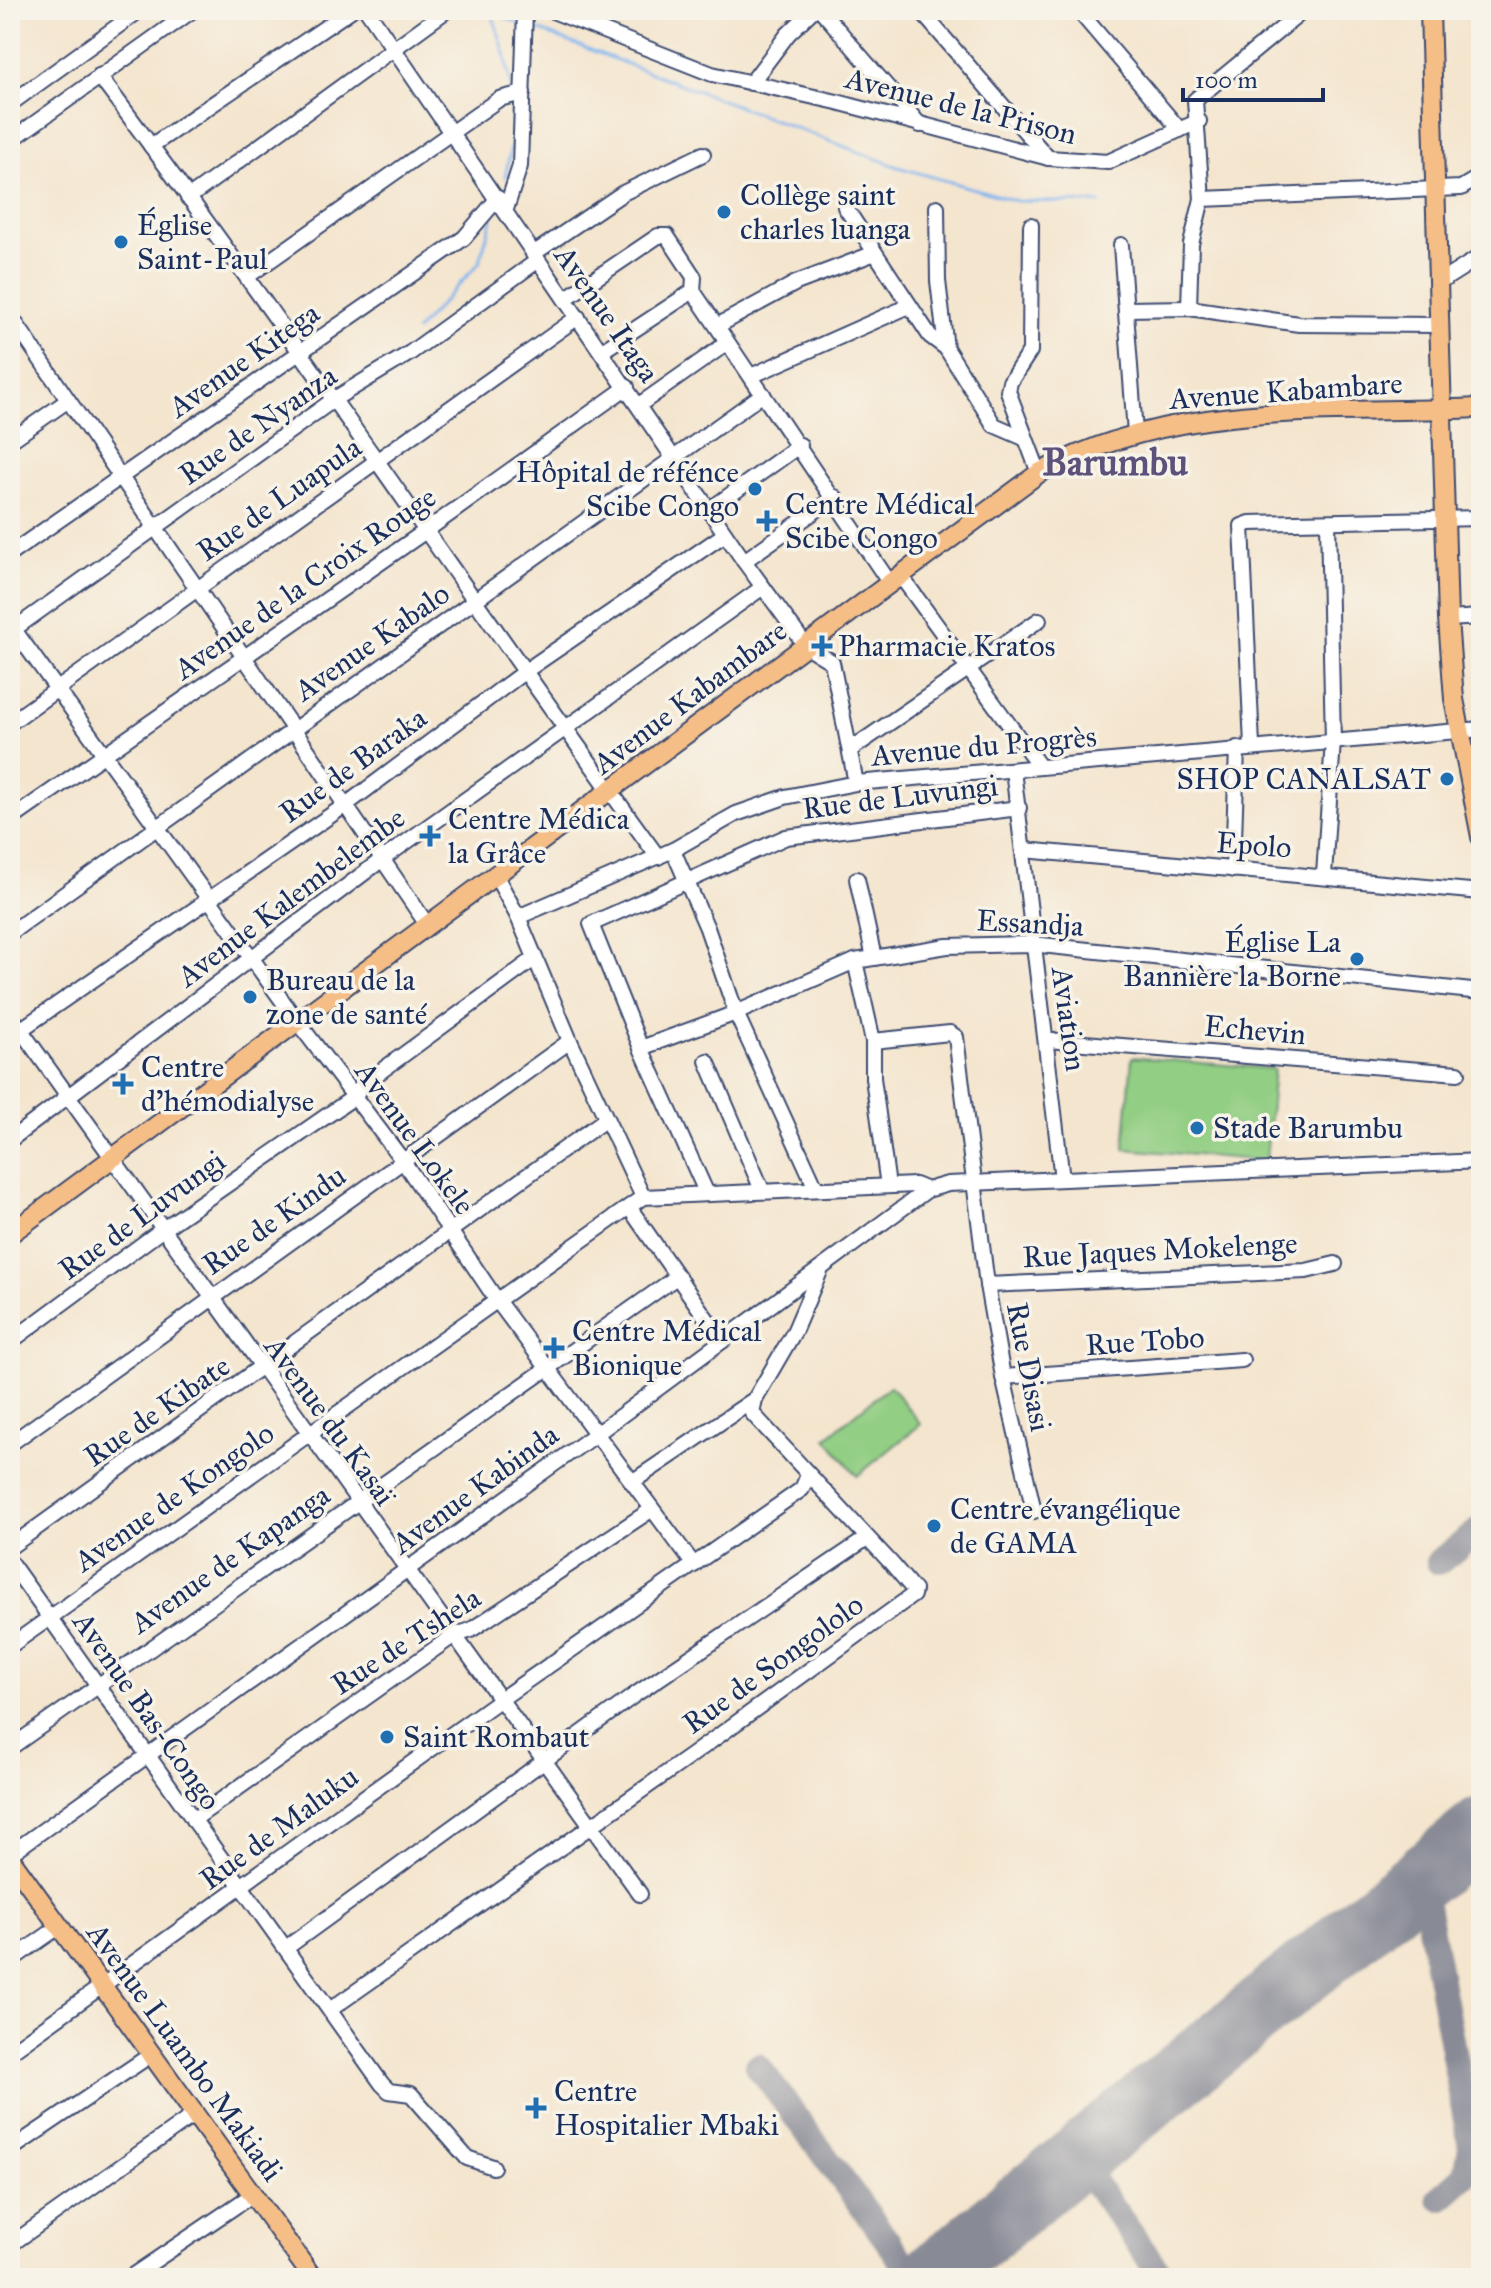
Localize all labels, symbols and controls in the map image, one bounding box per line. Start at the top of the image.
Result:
scale bar [1183,52,1323,102]
street label: Avenue de la Prison [840,59,1080,152]
text: 100 m [1195,65,1258,95]
place label: Collège saint charles luanga [740,177,911,247]
marker: Collège saint charles luanga [715,203,733,221]
place label: Église Saint-Paul [137,206,268,277]
marker: Église Saint-Paul [112,233,130,251]
street label: Avenue Itaga [546,237,667,390]
street label: Avenue Kitega [160,295,327,426]
street label: Rue de Nyanza [172,357,344,493]
street label: Avenue Kabambare [1166,365,1404,417]
street label: Rue de Luapula [190,429,368,569]
district label: Barumbu [1042,439,1189,485]
place label: Hôpital de réfénce Scibe Congo [516,454,739,524]
street label: Avenue de la Croix Rouge [165,479,443,688]
marker: Hôpital de réfénce Scibe Congo [746,480,764,498]
place label: Centre Médical Scibe Congo [785,486,975,556]
marker: Centre Médical Scibe Congo [756,510,778,532]
street label: Avenue Kabalo [286,575,456,710]
street label: Avenue Kabambare [584,612,794,783]
place label: Pharmacie Kratos [838,628,1056,664]
marker: Pharmacie Kratos [813,637,831,655]
street label: Rue de Baraka [273,699,434,830]
street label: Avenue du Progrès [868,718,1098,774]
place label: SHOP CANALSAT [1176,761,1431,797]
street label: Rue de Luvungi [800,767,1000,827]
marker: SHOP CANALSAT [1438,770,1456,788]
street label: Avenue Kalembelembe [168,800,412,996]
place label: Centre Médica la Grâce [448,801,630,871]
street label: Epolo [1215,824,1293,866]
marker: Centre Médica la Grâce [419,825,441,847]
street label: Essandja [975,902,1085,944]
place label: Église La Bannière la Borne [1123,923,1341,994]
marker: Église La Bannière la Borne [1348,950,1366,968]
place label: Bureau de la zone de santé [266,962,428,1032]
street label: Aviation [1044,963,1094,1073]
marker: Bureau de la zone de santé [241,988,259,1006]
street label: Echevin [1203,1008,1307,1052]
place label: Centre d'hémodialyse [141,1049,314,1119]
street label: Avenue Lokele [346,1053,483,1222]
marker: Centre d'hémodialyse [112,1073,134,1095]
place label: Stade Barumbu [1213,1110,1403,1146]
marker: Stade Barumbu [1188,1119,1206,1137]
street label: Rue de Luvungi [52,1143,232,1287]
street label: Rue de Kindu [195,1157,353,1283]
street label: Rue Jaques Mokelenge [1022,1225,1298,1275]
street label: Rue Disasi [999,1300,1059,1434]
place label: Centre Médical Bionique [572,1313,762,1383]
street label: Rue Tobo [1084,1319,1206,1363]
street label: Avenue du Kasaï [256,1328,404,1513]
marker: Centre Médical Bionique [543,1337,565,1359]
street label: Rue de Kibate [77,1348,237,1474]
street label: Avenue de Kongolo [66,1415,281,1580]
street label: Avenue Kabinda [383,1416,566,1563]
street label: Avenue de Kapanga [122,1477,337,1642]
place label: Centre évangélique de GAMA [950,1491,1181,1561]
marker: Centre évangélique de GAMA [925,1517,943,1535]
street label: Rue de Tshela [325,1579,487,1702]
street label: Rue de Songololo [676,1586,870,1742]
street label: Avenue Bas-Congo [64,1603,229,1817]
place label: Saint Rombaut [403,1719,590,1755]
marker: Saint Rombaut [378,1728,396,1746]
street label: Rue de Maluku [193,1758,365,1898]
street label: Avenue Luambo Makiadi [78,1914,291,2188]
place label: Centre Hospitalier Mbaki [554,2073,779,2143]
marker: Centre Hospitalier Mbaki [525,2097,547,2119]

